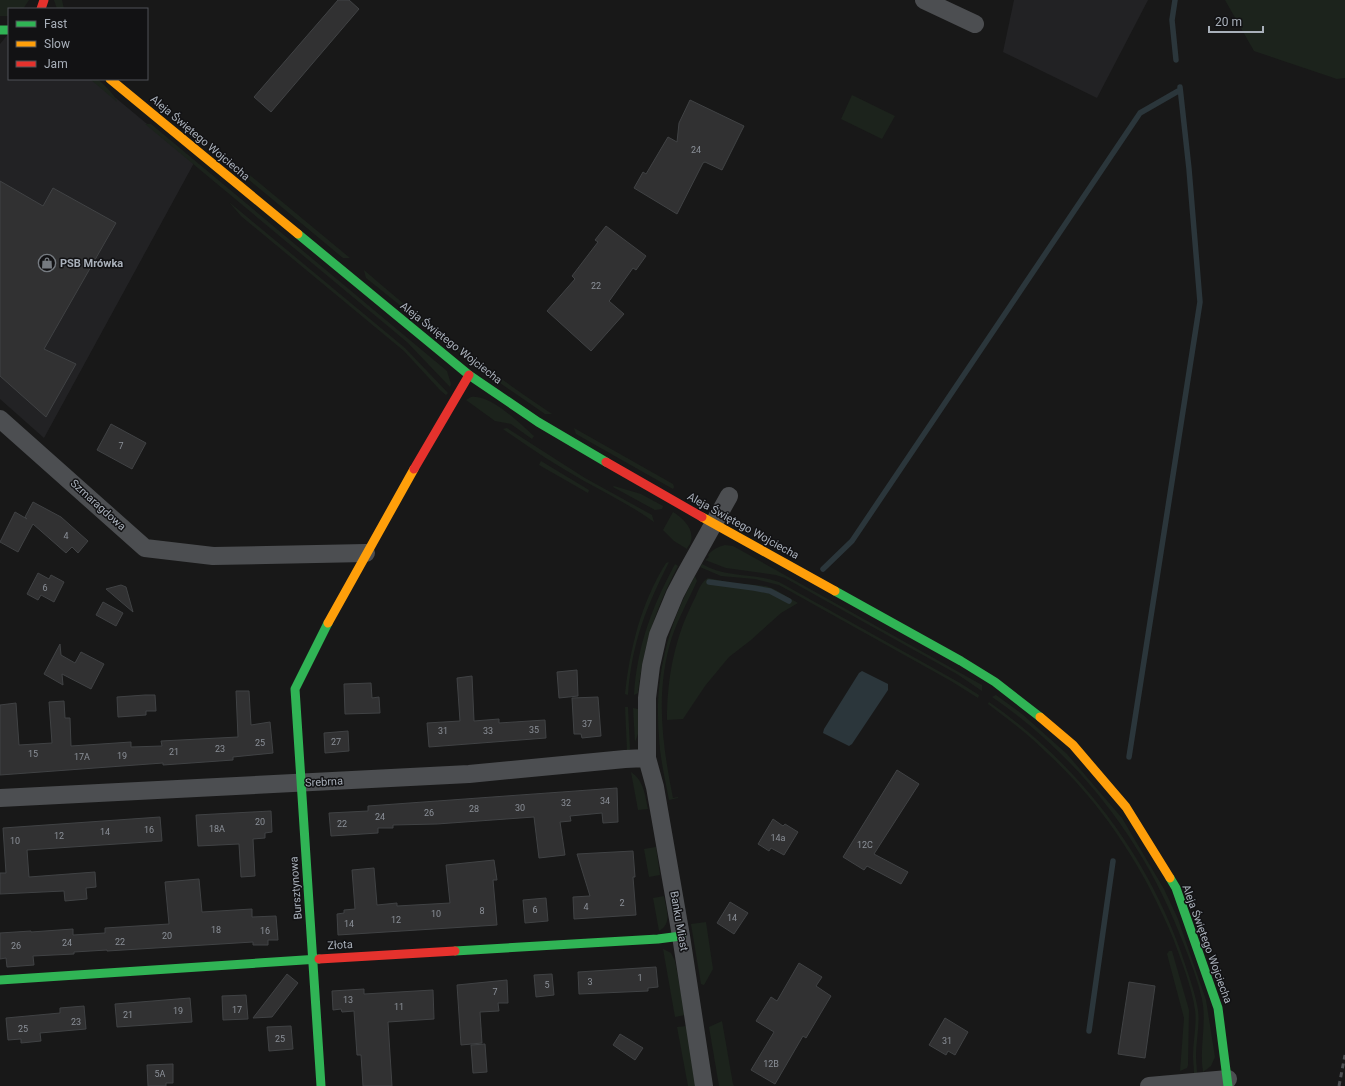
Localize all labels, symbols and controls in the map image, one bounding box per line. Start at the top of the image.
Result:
legend [8,8,148,80]
scale bar [1209,8,1263,34]
text: 20 m [1215,15,1242,29]
text: Fast [44,17,67,31]
text: Slow [44,37,70,51]
text: Jam [44,57,68,71]
street label: Aleja Świętego Wojciecha [148,93,252,183]
house number: 24 [691,145,701,155]
shop icon: PSB Mrówka [37,253,57,273]
place label: PSB Mrówka [60,257,123,270]
house number: 22 [591,281,601,291]
street label: Aleja Świętego Wojciecha [398,299,504,387]
house number: 7 [118,441,124,451]
street label: Szmaragdowa [68,477,128,533]
street label: Aleja Świętego Wojciecha [685,490,801,562]
house number: 4 [63,531,69,541]
house number: 6 [42,583,48,593]
house number: 37 [582,719,592,729]
house number: 35 [529,725,539,735]
house number: 31 [438,726,448,736]
house number: 33 [483,726,493,736]
house number: 27 [331,737,341,747]
house number: 25 [255,738,265,748]
house number: 23 [215,744,225,754]
house number: 21 [169,747,179,757]
house number: 15 [28,749,38,759]
house number: 19 [117,751,127,761]
house number: 17A [74,752,90,762]
street label: Srebrna [305,775,343,789]
house number: 34 [600,796,610,806]
house number: 32 [561,798,571,808]
house number: 30 [515,803,525,813]
house number: 28 [469,804,479,814]
house number: 26 [424,808,434,818]
house number: 24 [375,812,385,822]
house number: 20 [255,817,265,827]
house number: 22 [337,819,347,829]
house number: 18A [209,824,225,834]
house number: 16 [144,825,154,835]
house number: 14 [100,827,110,837]
house number: 12 [54,831,64,841]
house number: 14a [770,833,786,843]
house number: 10 [10,836,20,846]
house number: 12C [857,840,873,850]
street label: Bursztynowa [287,856,305,920]
street label: Aleja Świętego Wojciecha [1179,883,1235,1005]
street label: Banku Miast [667,890,691,952]
house number: 2 [619,898,625,908]
house number: 4 [583,902,589,912]
house number: 6 [532,905,538,915]
house number: 8 [479,906,485,916]
house number: 10 [431,909,441,919]
house number: 14 [727,913,737,923]
house number: 12 [391,915,401,925]
house number: 14 [344,919,354,929]
house number: 18 [211,925,221,935]
house number: 16 [260,926,270,936]
house number: 20 [162,931,172,941]
house number: 22 [115,937,125,947]
house number: 24 [62,938,72,948]
street label: Złota [327,938,353,952]
house number: 26 [11,941,21,951]
house number: 1 [637,973,643,983]
house number: 3 [587,977,593,987]
house number: 5 [544,980,550,990]
house number: 7 [492,987,498,997]
house number: 13 [343,995,353,1005]
house number: 11 [394,1002,404,1012]
house number: 17 [232,1005,242,1015]
house number: 19 [173,1006,183,1016]
house number: 21 [123,1010,133,1020]
house number: 23 [71,1017,81,1027]
house number: 25 [18,1024,28,1034]
house number: 25 [275,1034,285,1044]
house number: 31 [942,1036,952,1046]
house number: 12B [763,1059,779,1069]
house number: 5A [155,1069,166,1079]

